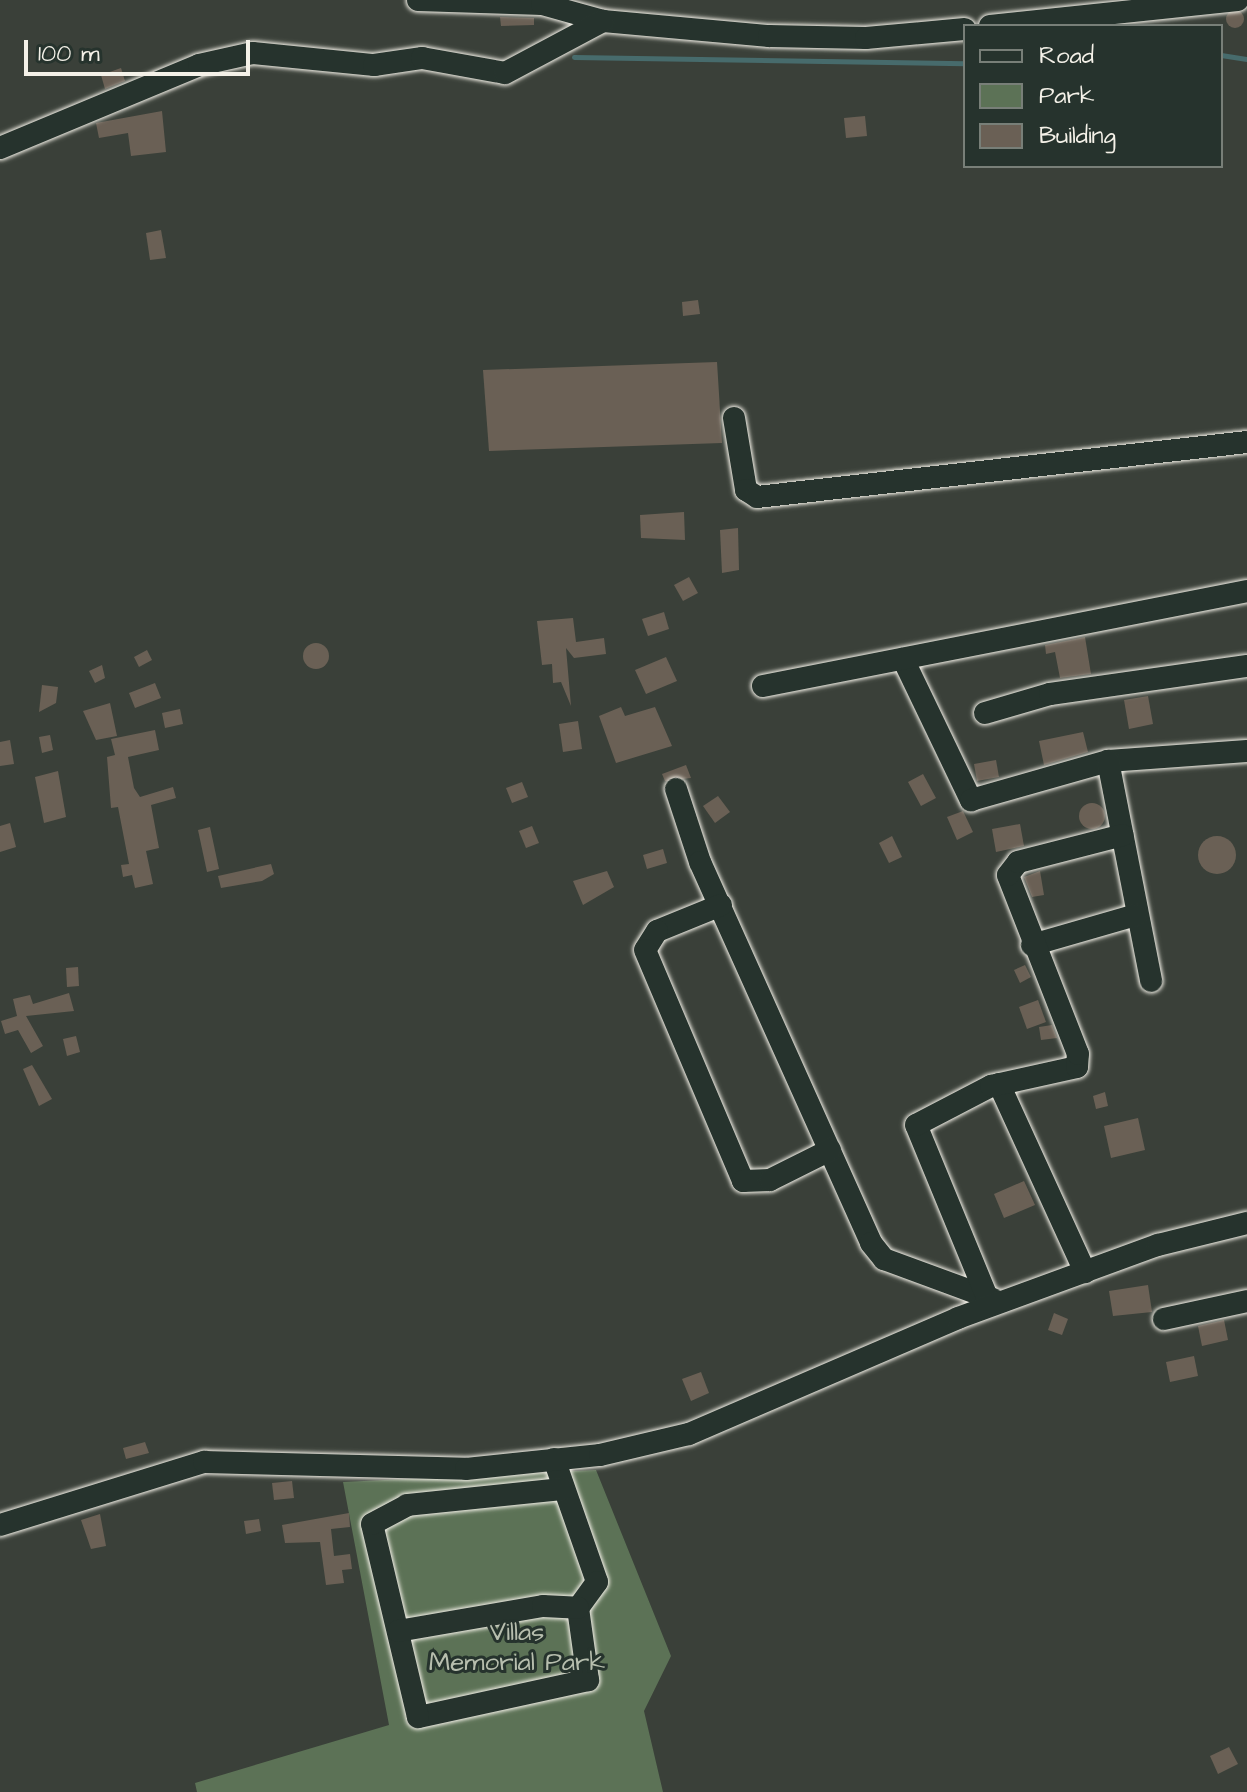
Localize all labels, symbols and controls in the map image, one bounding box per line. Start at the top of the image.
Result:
scale bar [28,24,254,74]
legend [963,24,1223,168]
text: 100 m [38,37,100,71]
text: Road [1039,39,1094,73]
text: Park [1039,79,1095,113]
text: Building [1039,119,1116,153]
park label: Villas Memorial Park [429,1617,605,1678]

